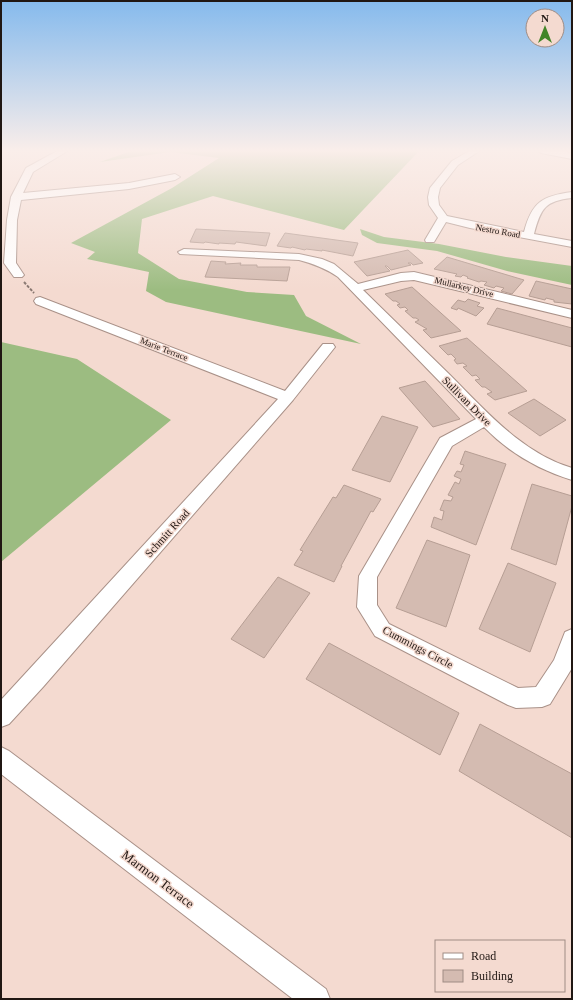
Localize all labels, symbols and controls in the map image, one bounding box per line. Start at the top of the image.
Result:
north arrow [525,8,565,48]
text: N [541,12,549,24]
street label: Nestro Road [475,222,522,240]
street label: Mullarkey Drive [434,275,494,299]
street label: Marie Terrace [139,335,189,363]
street label: Sullivan Drive [440,374,494,428]
street label: Schmitt Road [142,506,192,559]
street label: Cummings Circle [381,623,455,671]
street label: Marmon Terrace [119,847,197,911]
legend [435,940,565,992]
text: Road [471,949,496,963]
text: Building [471,969,513,983]

